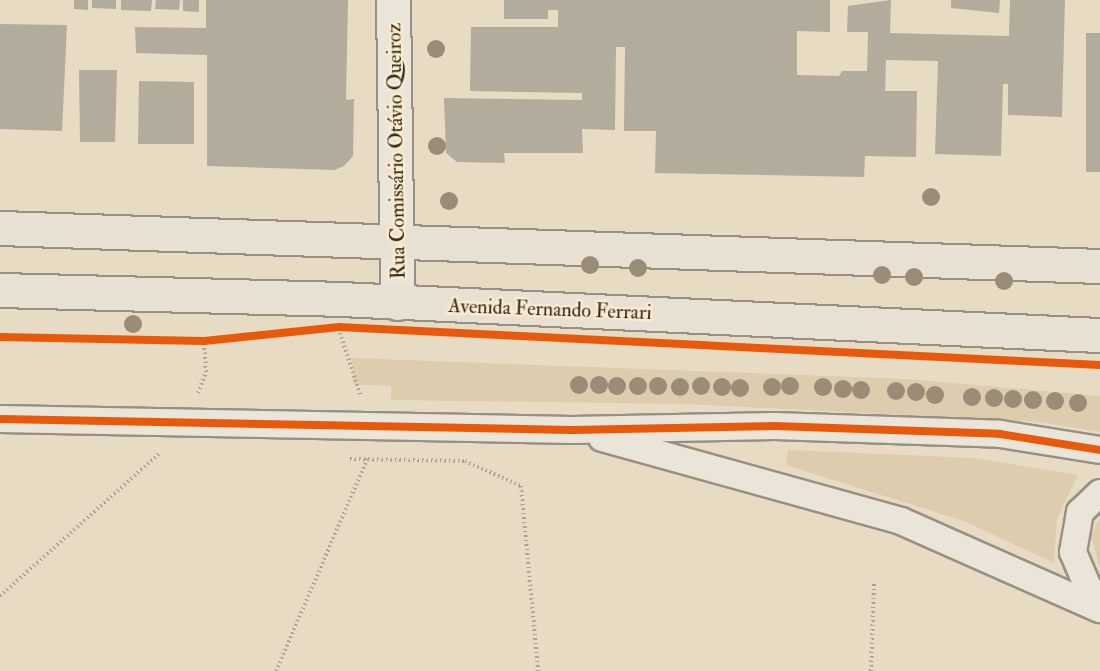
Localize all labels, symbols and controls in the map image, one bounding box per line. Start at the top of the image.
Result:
street label: Rua Comissário Otávio Queiroz [382,23,410,279]
street label: Avenida Fernando Ferrari [448,293,652,325]

